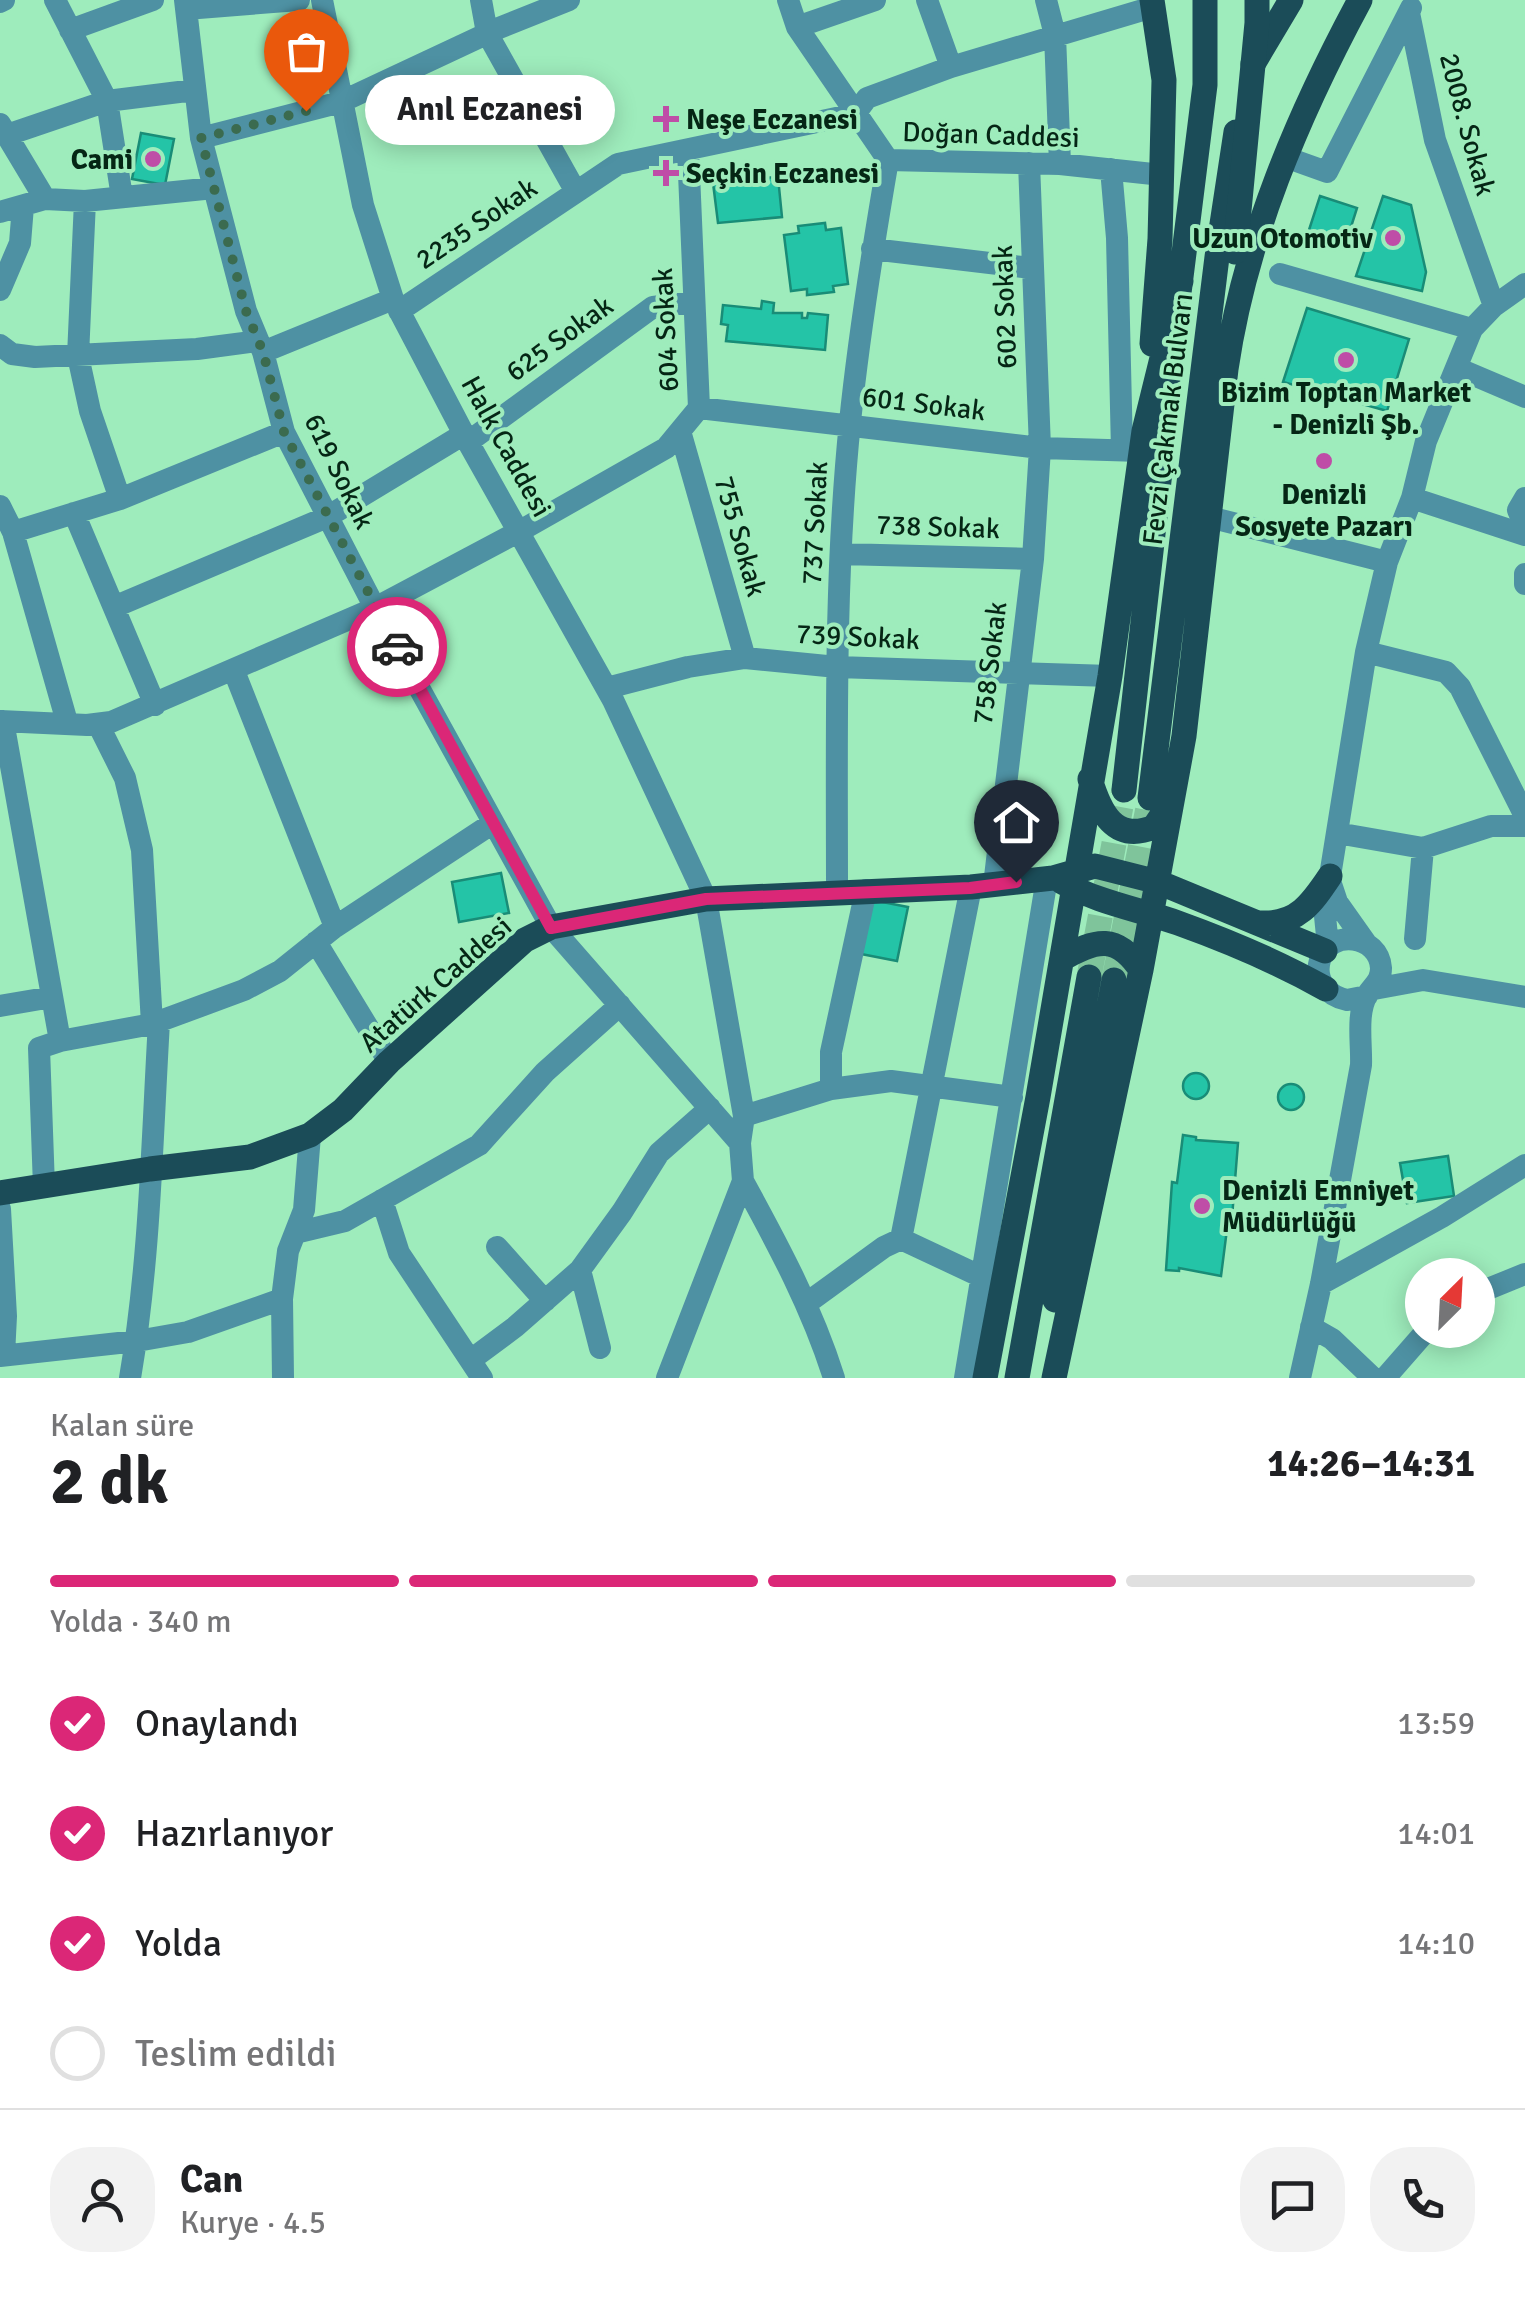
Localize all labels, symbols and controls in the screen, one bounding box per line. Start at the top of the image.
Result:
pin [264,9,349,112]
icon: bag [279,24,334,79]
street label: 2008. Sokak [1432,49,1502,199]
callout: Anıl Eczanesi [366,76,616,146]
text: Anıl Eczanesi [397,90,583,129]
place label: Neşe Eczanesi [686,103,858,137]
marker: Neşe Eczanesi [655,108,677,130]
street label: Doğan Caddesi [902,115,1080,155]
place label: Cami [71,143,133,177]
marker: Cami [142,148,164,170]
place label: Seçkin Eczanesi [686,157,879,191]
marker: Seçkin Eczanesi [655,162,677,184]
street label: 2235 Sokak [409,171,544,277]
place label: Uzun Otomotiv [1192,222,1374,256]
marker: Uzun Otomotiv [1382,227,1404,249]
street label: 602 Sokak [986,244,1024,369]
street label: 604 Sokak [646,267,686,393]
street label: 625 Sokak [499,289,620,389]
street label: Fevzi Çakmak Bulvarı [1136,291,1200,547]
marker: Bizim Toptan Market - Denizli Şb. [1335,349,1357,371]
street label: Halk Caddesi [453,370,559,523]
place label: Bizim Toptan Market - Denizli Şb. [1221,376,1472,442]
street label: 601 Sokak [860,380,987,428]
street label: 619 Sokak [297,408,382,535]
marker: Denizli Sosyete Pazarı [1313,450,1335,472]
street label: 737 Sokak [795,460,835,586]
street label: 755 Sokak [707,472,773,601]
place label: Denizli Sosyete Pazarı [1235,478,1413,544]
street label: 738 Sokak [875,508,1000,546]
courier [347,597,447,697]
street label: 758 Sokak [966,600,1014,727]
street label: 739 Sokak [795,617,921,657]
icon: car [370,620,425,675]
pin [974,780,1059,883]
icon: home [989,795,1044,850]
street label: Atatürk Caddesi [353,909,519,1060]
place label: Denizli Emniyet Müdürlüğü [1222,1174,1414,1240]
marker: Denizli Emniyet Müdürlüğü [1191,1195,1213,1217]
north arrow [1405,1258,1495,1348]
map controls [1405,1258,1495,1348]
text: Kalan süre [50,1406,194,1445]
text: 14:26–14:31 [1267,1440,1475,1487]
text: 2 dk [50,1442,168,1522]
text: Yolda · 340 m [50,1602,231,1641]
icon: check [50,1696,105,1751]
text: Onaylandı [135,1700,299,1747]
text: 13:59 [1397,1704,1475,1743]
icon: check [50,1806,105,1861]
text: Hazırlanıyor [135,1810,333,1857]
text: 14:01 [1397,1814,1475,1853]
icon: check [50,1916,105,1971]
text: Yolda [135,1920,222,1967]
text: 14:10 [1397,1924,1475,1963]
text: Teslim edildi [135,2030,337,2077]
button: person [50,2147,155,2252]
button: chat [1240,2147,1345,2252]
button: phone [1370,2147,1475,2252]
text: Can [180,2156,243,2203]
text: Kurye · 4.5 [180,2203,326,2242]

